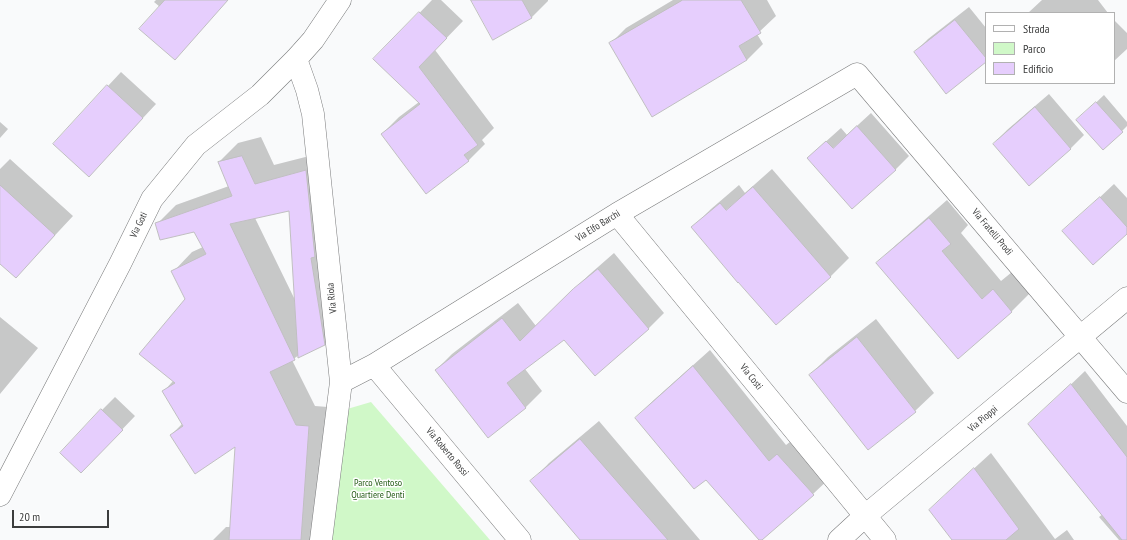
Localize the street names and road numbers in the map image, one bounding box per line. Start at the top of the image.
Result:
street label: Via Fratelli Prodi [969,206,1015,258]
street label: Via Elfo Barchi [574,208,622,244]
street label: Via Goti [128,210,150,240]
street label: Via Riola [324,282,340,314]
street label: Via Costi [737,362,765,392]
street label: Via Pioppi [966,403,1000,435]
street label: Via Roberto Rossi [423,425,471,479]

